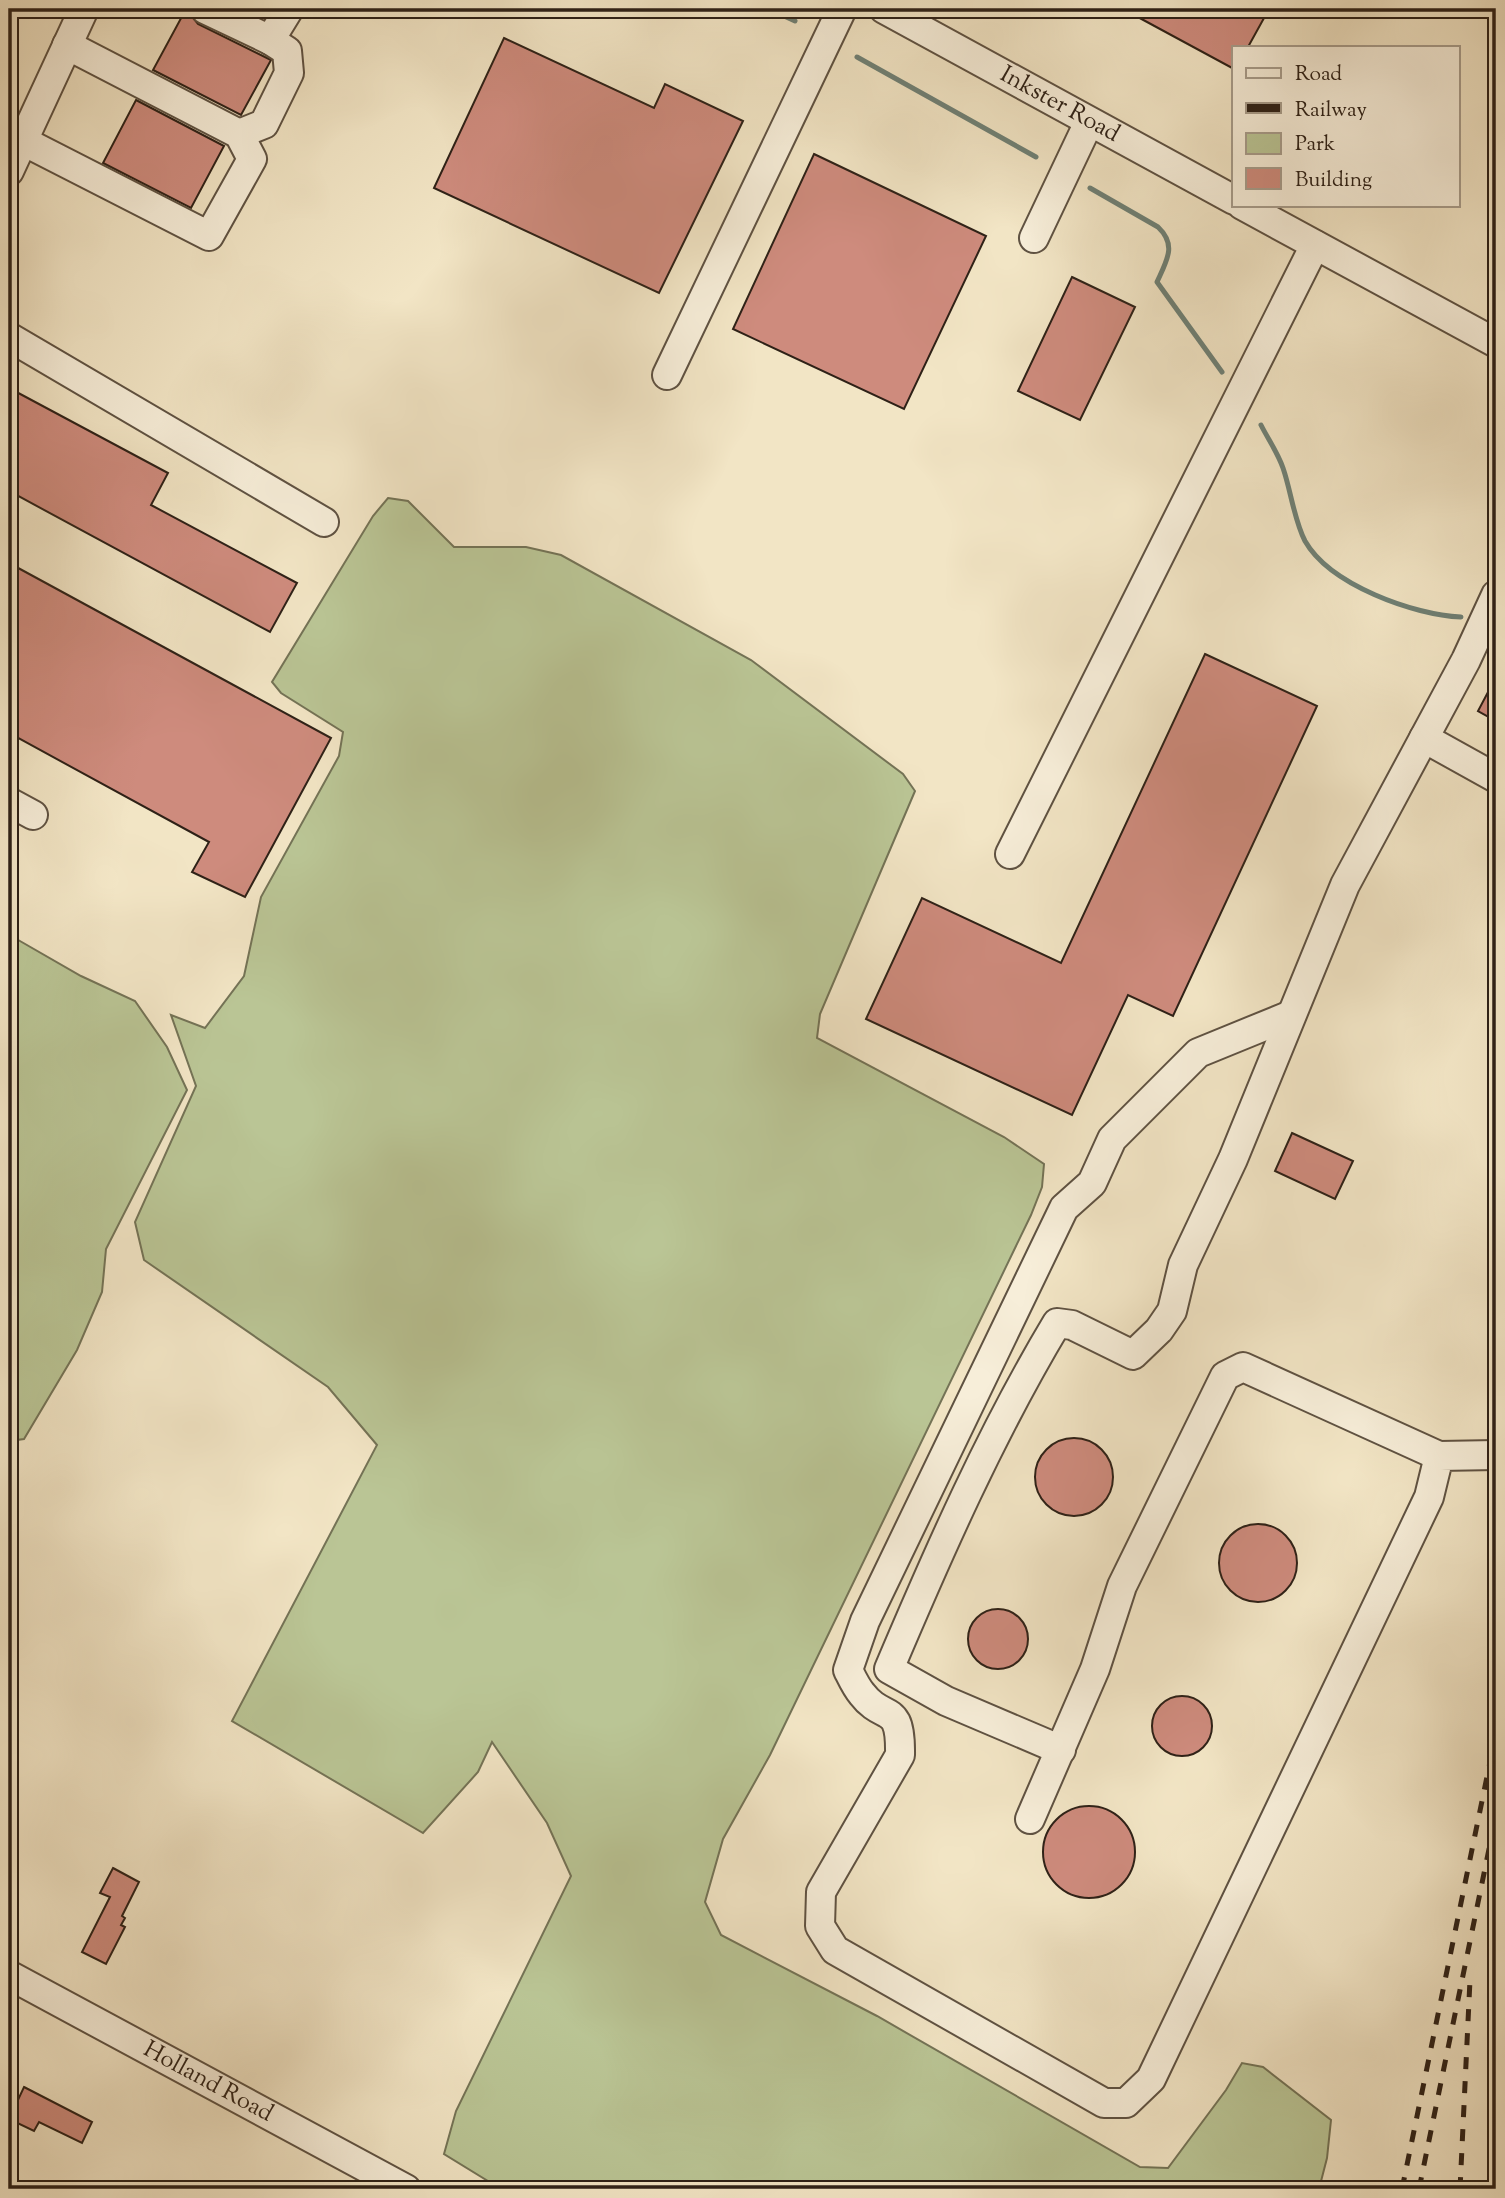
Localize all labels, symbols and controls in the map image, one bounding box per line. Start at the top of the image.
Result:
legend [1232,46,1460,206]
street label: Inkster Road [993,58,1126,152]
text: Road [1295,60,1342,90]
text: Railway [1295,96,1367,126]
text: Park [1295,130,1336,160]
text: Building [1295,166,1372,196]
street label: Holland Road [137,2033,279,2131]

